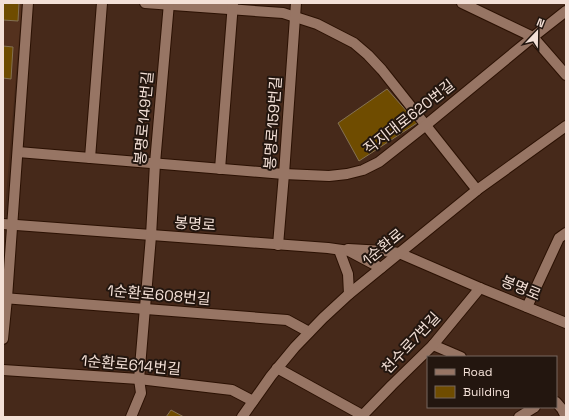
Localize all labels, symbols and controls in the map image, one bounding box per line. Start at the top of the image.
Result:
north arrow [517,12,557,52]
text: N [535,15,547,31]
street label: 봉명로149번길 [130,70,157,166]
street label: 직지대로620번길 [359,75,458,158]
street label: 봉명로159번길 [260,76,285,170]
street label: 봉명로 [174,213,216,234]
street label: 1순환로 [358,224,407,269]
street label: 봉명로 [498,271,544,304]
street label: 1순환로608번길 [107,281,211,308]
street label: 천수로7번길 [377,308,444,377]
street label: 1순환로614번길 [80,351,182,378]
legend [427,356,557,408]
text: Road [463,364,492,380]
text: Building [463,384,510,400]

